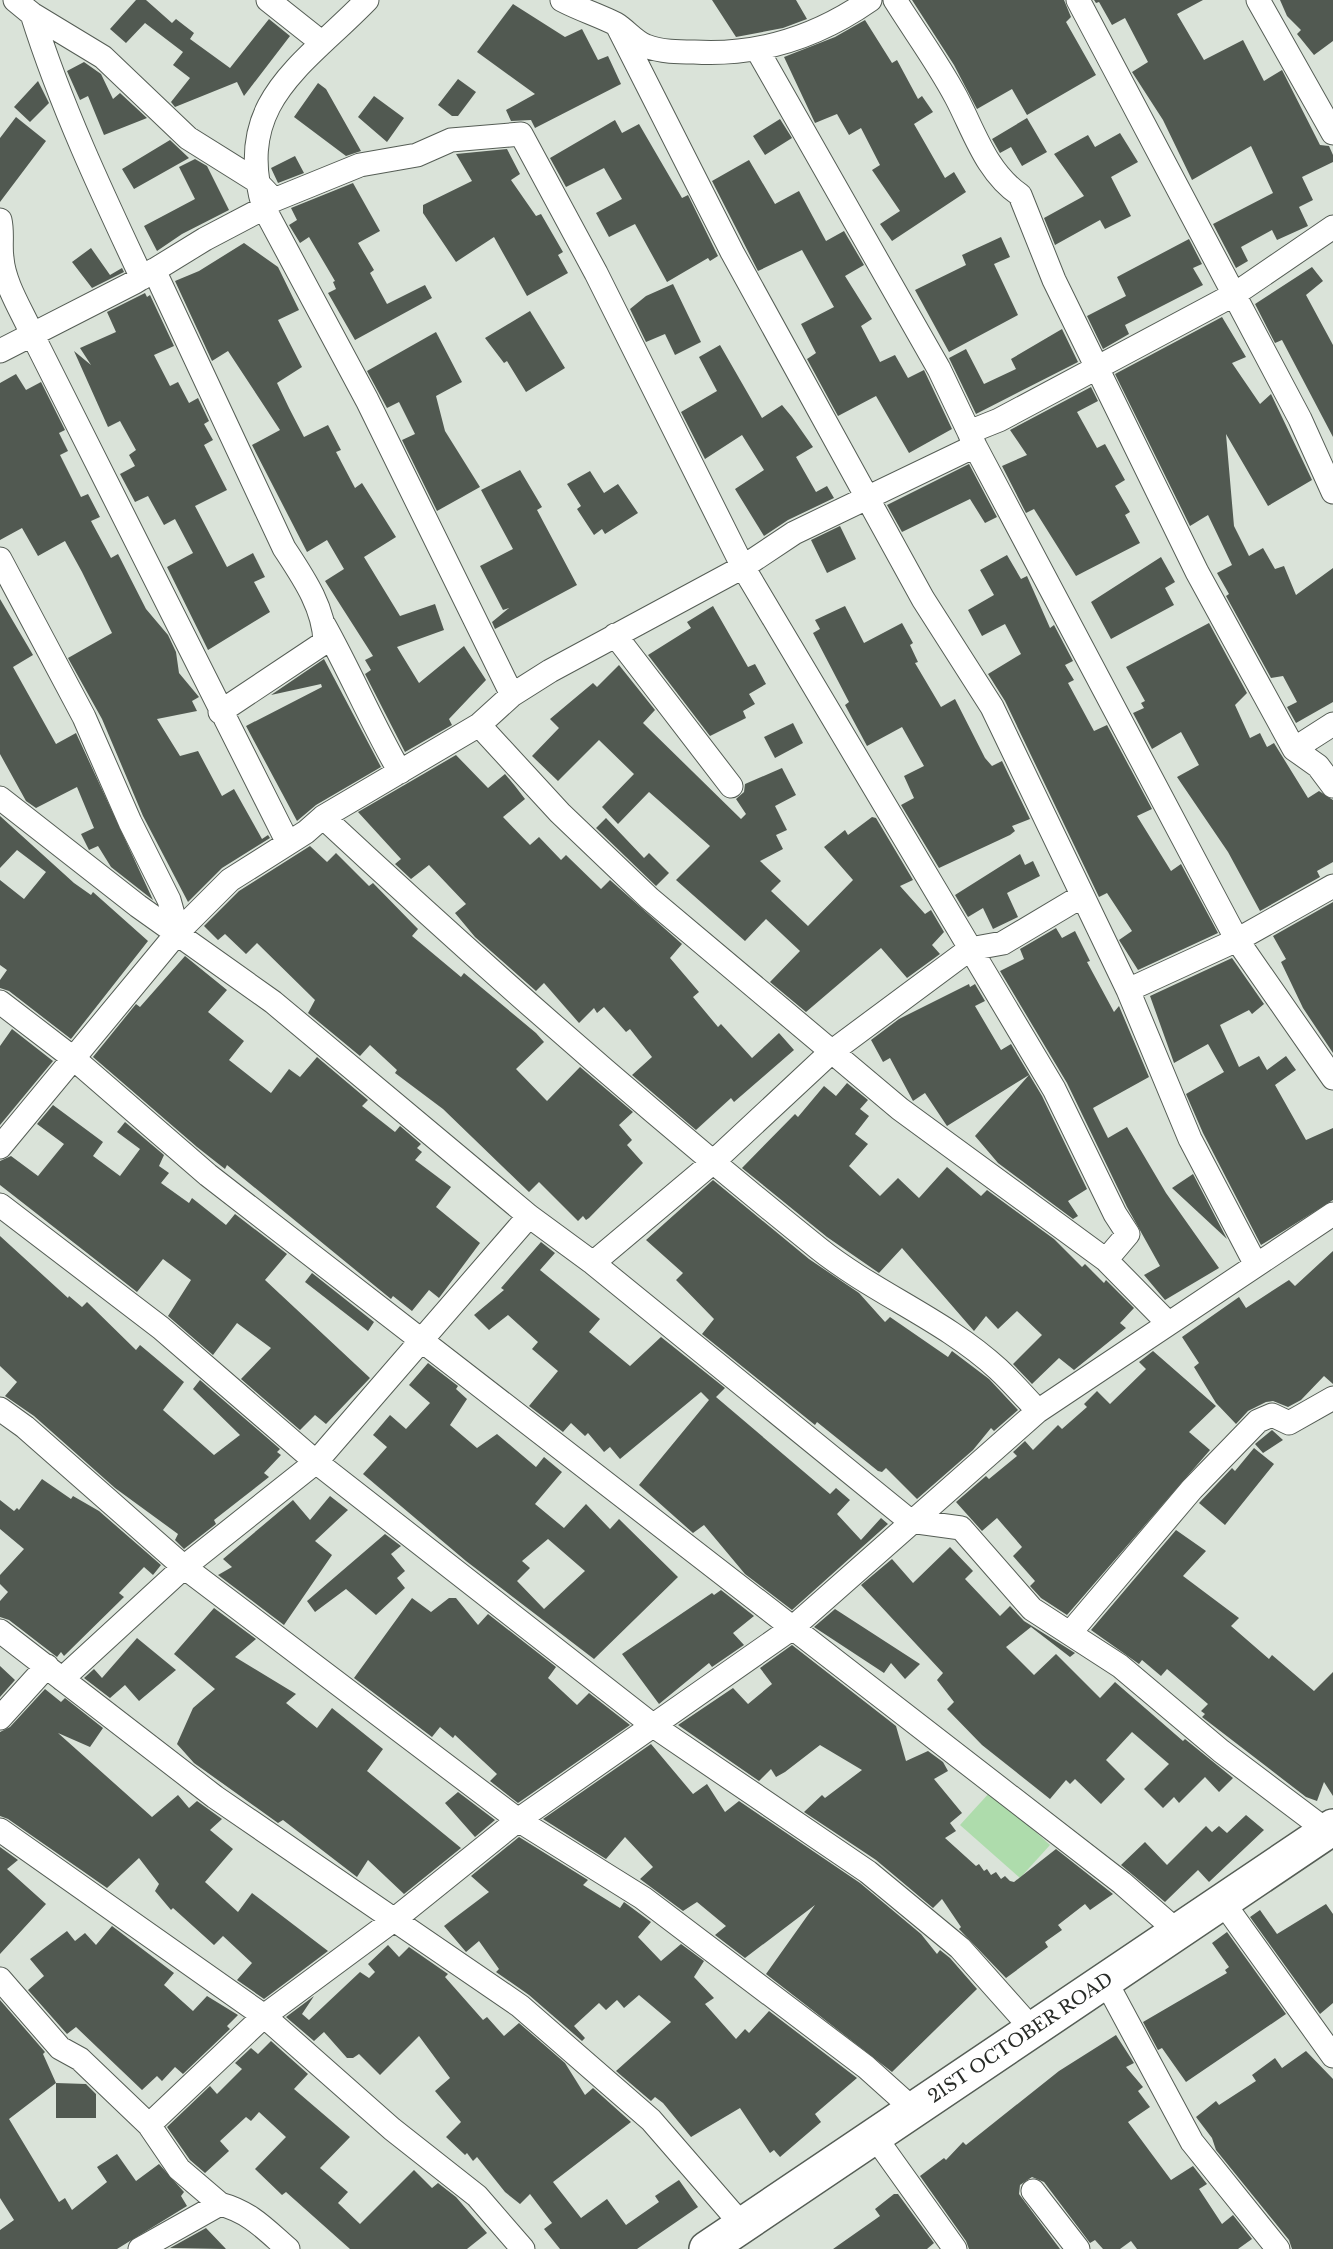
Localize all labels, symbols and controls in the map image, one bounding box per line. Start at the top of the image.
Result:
street label: 21ST OCTOBER ROAD [924,1968,1117,2108]

